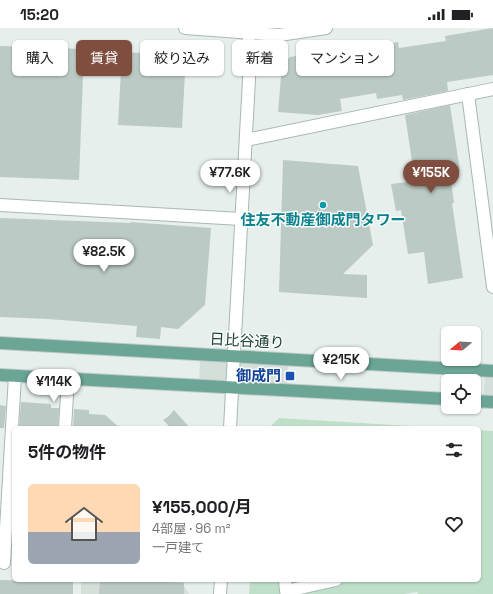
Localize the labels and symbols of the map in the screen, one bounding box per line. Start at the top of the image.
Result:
pin: ¥77.6K [197,160,263,194]
pin: ¥155K [403,160,459,194]
marker: 住友不動産御成門タワー [318,200,328,210]
place label: 住友不動産御成門タワー [240,210,406,229]
pin: ¥82.5K [71,239,137,273]
north arrow [441,326,481,366]
street label: 日比谷通り [209,329,285,352]
pin: ¥215K [313,347,369,381]
place label: 御成門 [236,366,281,385]
pin: ¥114K [26,369,82,403]
marker: 御成門 [284,370,296,382]

